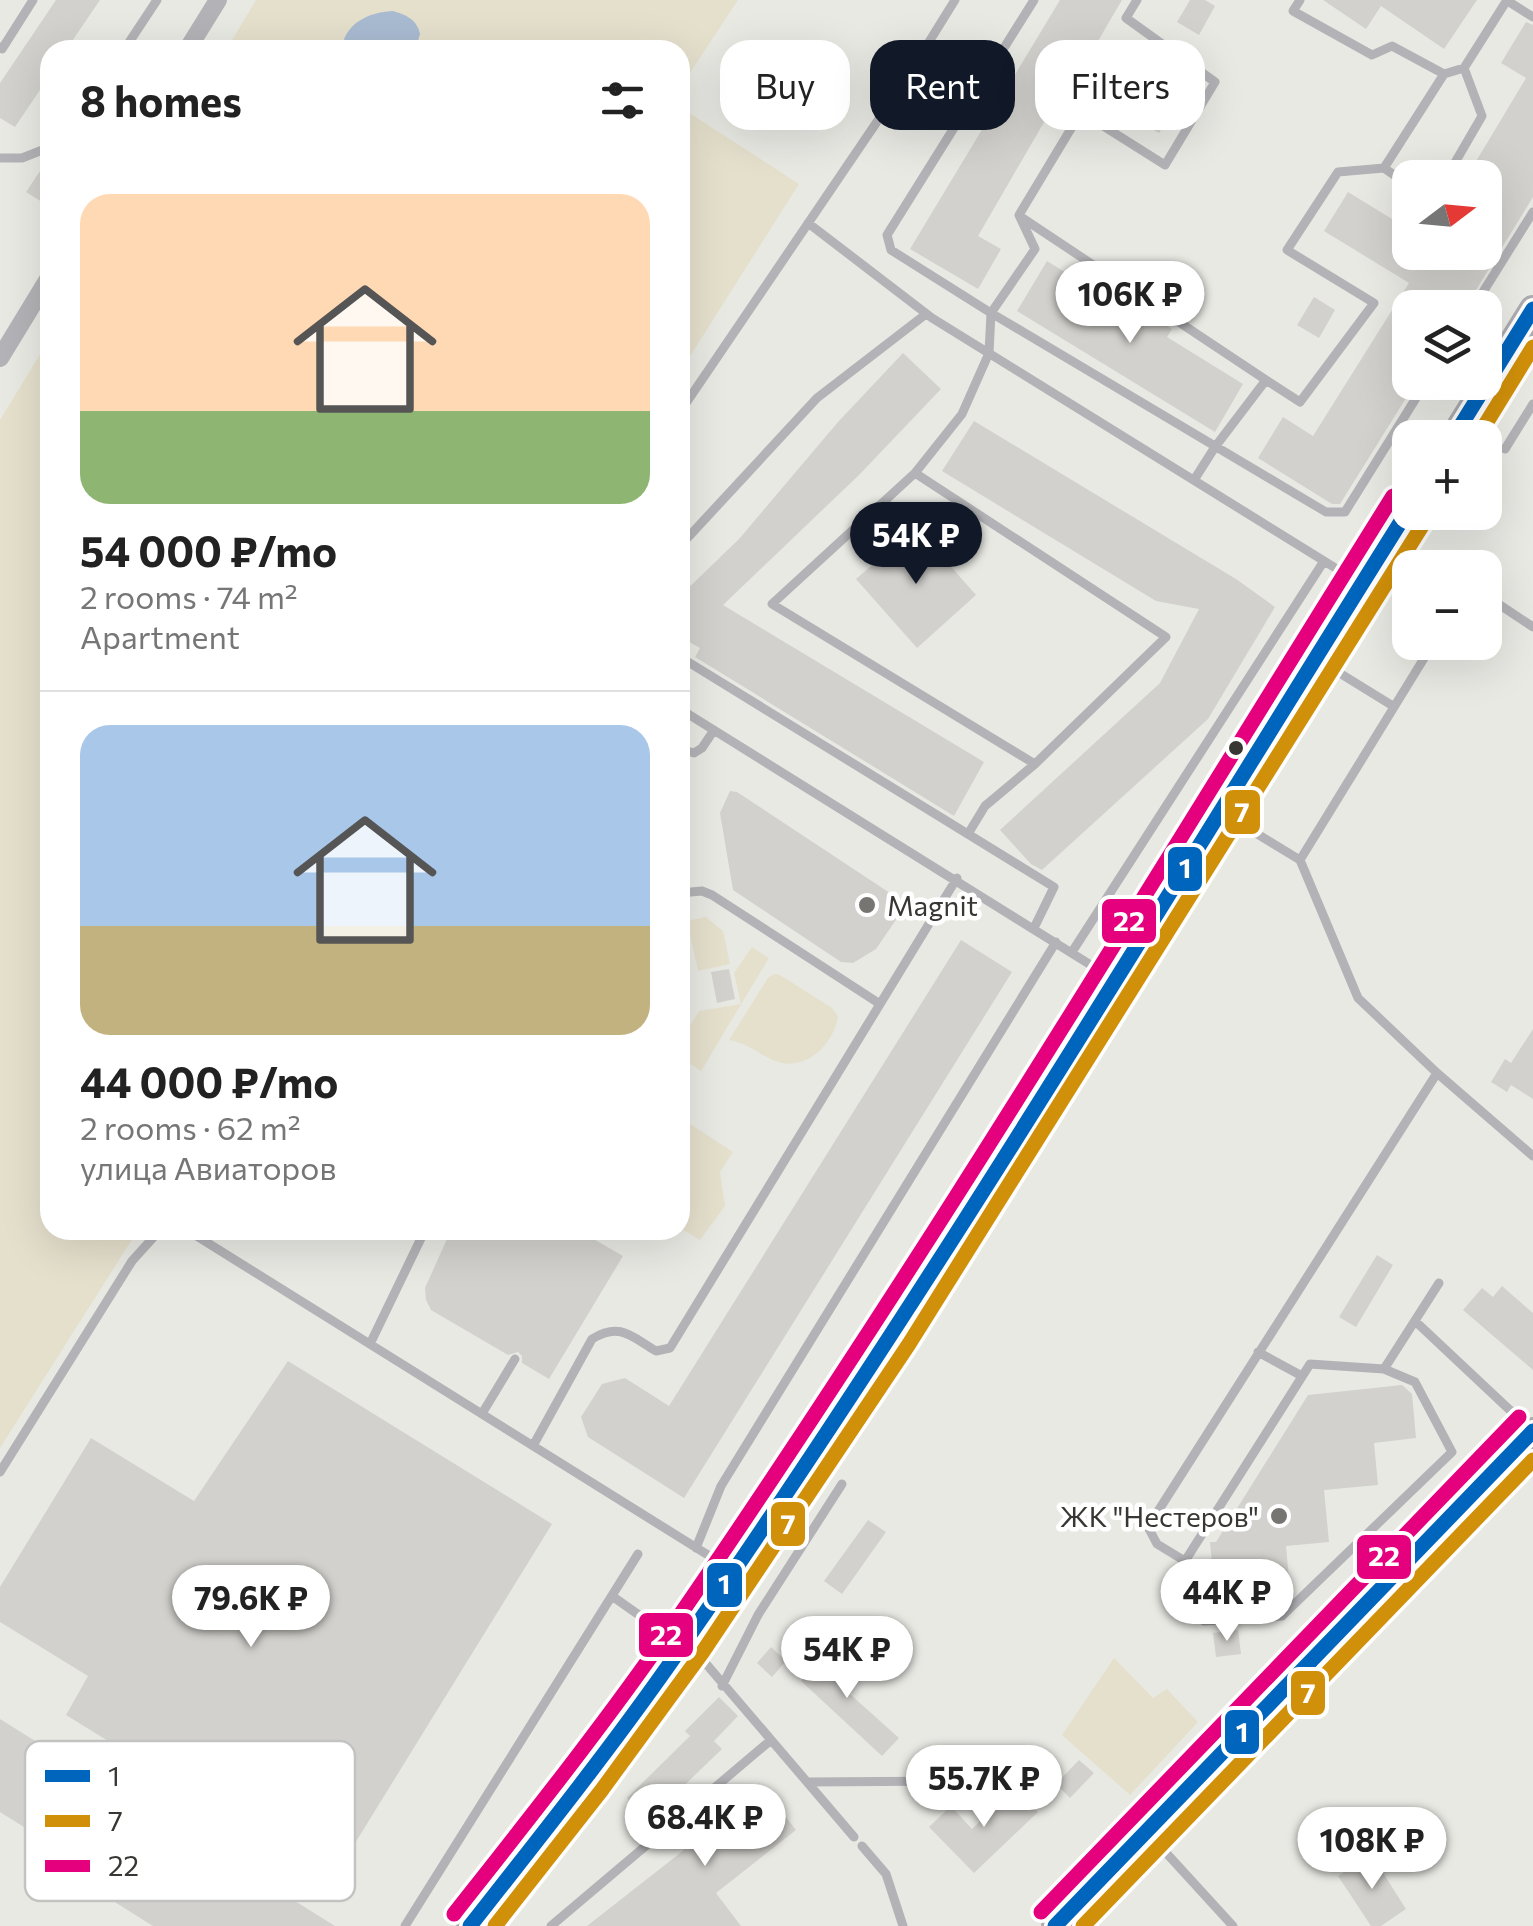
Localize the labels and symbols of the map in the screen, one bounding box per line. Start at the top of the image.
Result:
north arrow [1392,160,1502,270]
pin: 106K ₽ [1049,261,1211,346]
pin: 54K ₽ [846,502,986,587]
unlabelled marker [1226,738,1246,758]
line badge: 7 [1223,788,1262,836]
text: 7 [1234,794,1250,828]
line badge: 1 [1166,845,1204,893]
text: 1 [1179,850,1191,884]
place label: Magnit [887,888,978,922]
marker: Magnit [856,894,878,916]
line badge: 22 [1100,897,1158,945]
text: 22 [1113,903,1145,937]
place label: ЖК "Нестеров" [1060,1499,1259,1533]
line badge: 7 [769,1500,807,1548]
marker: ЖК "Нестеров" [1268,1505,1290,1527]
text: 7 [780,1506,796,1540]
line badge: 22 [1355,1533,1413,1581]
text: 22 [1368,1538,1400,1572]
pin: 44K ₽ [1157,1559,1297,1644]
line badge: 1 [705,1561,744,1609]
pin: 79.6K ₽ [159,1565,343,1650]
text: 1 [718,1566,730,1600]
line badge: 22 [637,1611,695,1659]
pin: 54K ₽ [777,1616,917,1701]
text: 22 [650,1617,682,1651]
line badge: 7 [1289,1669,1327,1717]
text: 7 [1300,1675,1316,1709]
line badge: 1 [1223,1708,1261,1756]
text: 1 [1236,1714,1248,1748]
legend [25,1741,355,1901]
pin: 55.7K ₽ [892,1745,1076,1830]
text: 1 [108,1758,120,1792]
pin: 68.4K ₽ [613,1784,797,1869]
text: 7 [108,1803,123,1837]
pin: 108K ₽ [1291,1807,1453,1892]
text: 22 [108,1848,139,1882]

